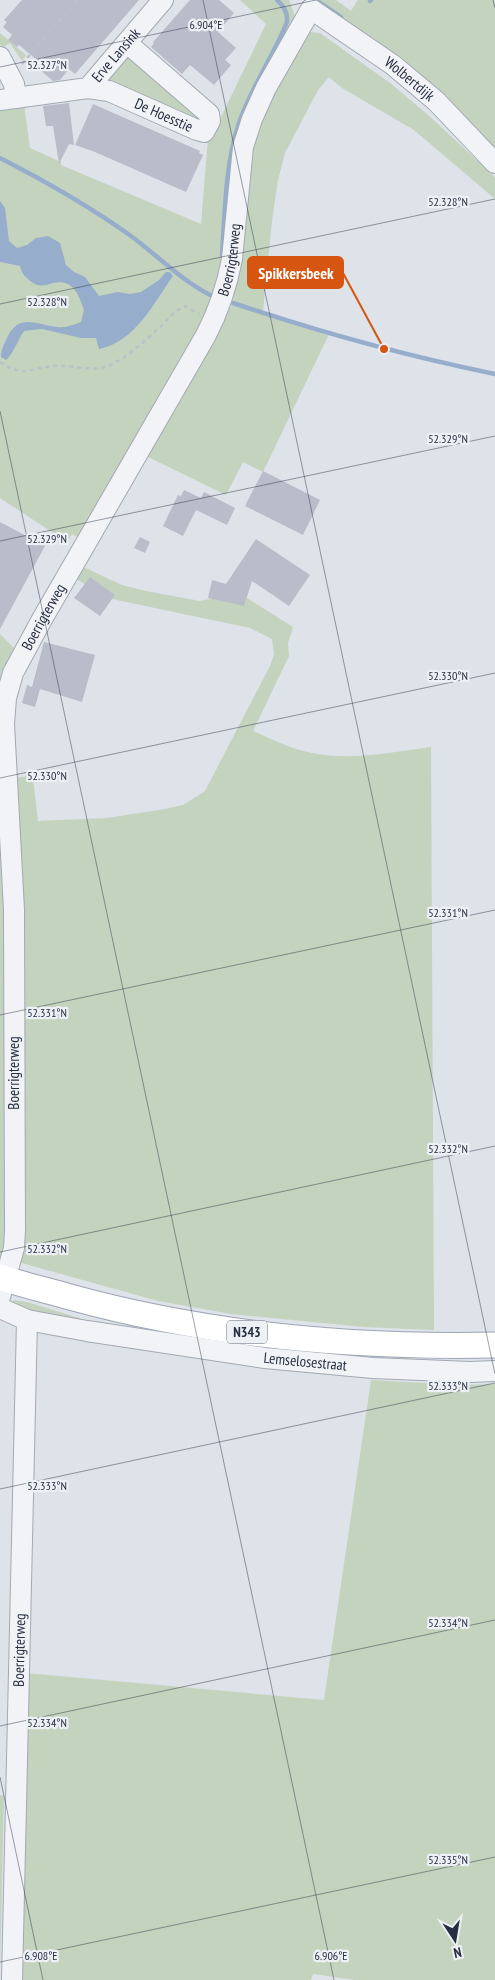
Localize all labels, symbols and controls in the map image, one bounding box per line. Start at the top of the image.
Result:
text: 6.904°E [190,17,223,32]
street label: Erve Lansink [87,24,144,86]
street label: Wolbertdijk [381,52,439,105]
text: 52.327°N [27,57,67,72]
street label: De Hoesstie [132,94,196,136]
text: 52.328°N [428,194,468,209]
street label: Boerrigterweg [213,223,244,298]
callout: Spikkersbeek [248,257,343,288]
text: Spikkersbeek [258,263,334,283]
text: 52.328°N [27,294,67,309]
text: 52.329°N [428,431,468,446]
text: 52.329°N [27,531,67,546]
street label: Boerrigterweg [17,580,69,653]
text: 52.330°N [428,668,468,683]
text: 52.330°N [27,768,67,783]
text: 52.331°N [428,905,468,920]
text: 52.331°N [27,1005,67,1020]
street label: Boerrigterweg [4,1036,23,1110]
text: 52.332°N [428,1141,468,1156]
text: 52.332°N [27,1241,67,1256]
road number: N343 [227,1320,267,1344]
street label: Lemselosestraat [263,1348,348,1375]
text: 52.333°N [428,1378,468,1393]
text: 52.333°N [27,1478,67,1493]
street label: Boerrigterweg [9,1613,29,1687]
text: 52.334°N [428,1615,468,1630]
text: 52.334°N [27,1715,67,1730]
text: 52.335°N [428,1852,468,1867]
north arrow [430,1915,480,1965]
text: N [452,1943,463,1962]
text: 6.908°E [25,1948,58,1963]
text: 6.906°E [315,1948,348,1963]

